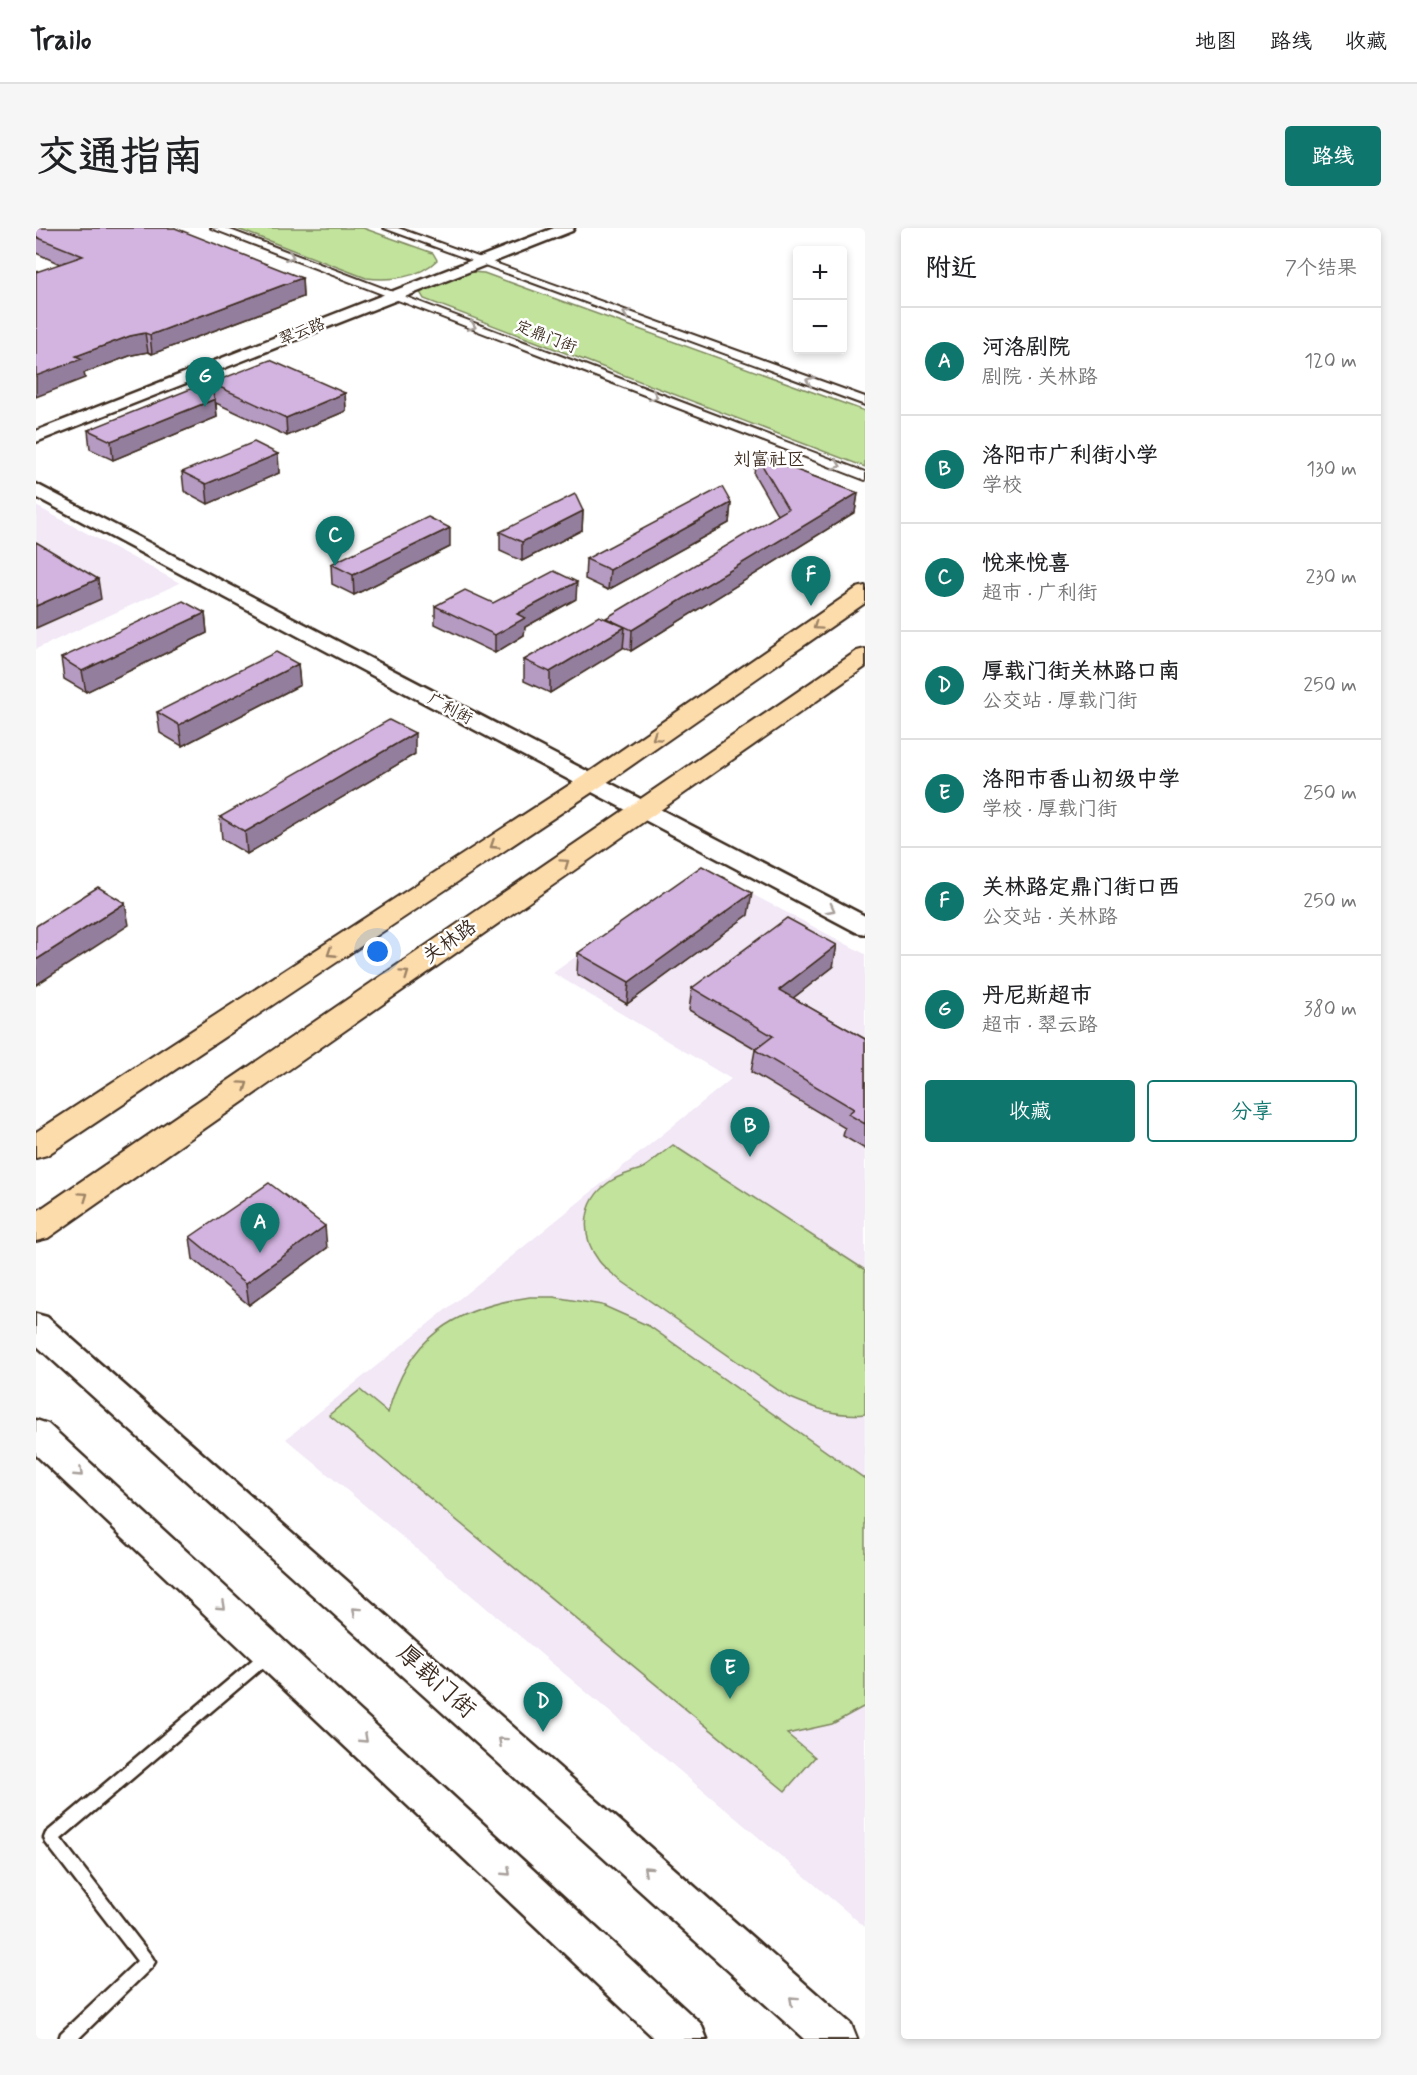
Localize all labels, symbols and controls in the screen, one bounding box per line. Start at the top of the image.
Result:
text: Trailo [30,23,91,60]
text: 地图 [1195,28,1237,56]
text: 路线 [1270,28,1312,56]
text: 收藏 [1345,28,1387,56]
button: 路线 [1285,126,1381,186]
text: 交通指南 [36,131,204,186]
map controls [793,246,847,354]
button: + [793,246,847,300]
one-way arrow [284,249,295,262]
text: 附近 [925,252,977,286]
text: 7个结果 [1285,255,1357,282]
button: − [793,300,847,354]
one-way arrow [622,309,633,322]
street label: 翠云路 [276,314,328,350]
street label: 定鼎门街 [512,316,580,358]
one-way arrow [466,319,477,331]
text: 河洛剧院 [982,334,1070,362]
text: A [938,348,951,375]
text: 120 m [1304,348,1357,375]
pin: G [186,358,224,407]
text: 剧院 · 关林路 [982,364,1097,391]
one-way arrow [805,376,816,389]
one-way arrow [648,388,659,401]
text: 洛阳市广利街小学 [982,442,1158,470]
district label: 刘富社区 [733,448,805,472]
text: B [938,456,951,483]
text: 130 m [1306,456,1357,483]
one-way arrow [830,458,841,470]
text: 学校 [982,472,1022,499]
pin: C [316,516,354,566]
text: 悦来悦喜 [982,550,1070,578]
pin: F [792,556,830,606]
text: C [937,564,952,591]
text: 230 m [1305,564,1357,591]
text: 超市 · 广利街 [982,580,1097,607]
one-way arrow [812,619,823,630]
text: 厚载门街关林路口南 [982,658,1180,686]
text: D [938,672,951,699]
text: 250 m [1303,672,1357,699]
street label: 广利街 [424,688,476,730]
text: 公交站 · 厚载门街 [982,688,1137,715]
one-way arrow [652,730,663,741]
text: 洛阳市香山初级中学 [982,766,1180,794]
text: E [939,780,950,807]
text: 250 m [1303,780,1357,807]
text: 学校 · 厚载门街 [982,796,1117,823]
one-way arrow [490,838,500,850]
one-way arrow [558,859,569,870]
text: 关林路定鼎门街口西 [982,874,1180,902]
text: F [939,888,950,915]
text: 250 m [1303,888,1357,915]
one-way arrow [825,902,835,913]
text: 公交站 · 关林路 [982,904,1117,931]
street label: 关林路 [418,913,483,970]
your location [363,937,392,966]
one-way arrow [327,945,338,956]
one-way arrow [398,970,409,981]
text: 丹尼斯超市 [982,982,1092,1010]
text: G [938,996,951,1023]
text: 380 m [1304,996,1357,1023]
text: 超市 · 翠云路 [982,1012,1097,1039]
button: 收藏 [925,1080,1135,1142]
button: 分享 [1147,1080,1357,1142]
one-way arrow [238,1081,249,1092]
pin: B [730,1108,770,1157]
one-way arrow [77,1192,88,1203]
pin: A [240,1204,280,1253]
one-way arrow [72,1466,83,1477]
one-way arrow [215,1599,225,1610]
one-way arrow [352,1607,363,1618]
street label: 厚载门街 [390,1638,482,1726]
pin: E [710,1650,750,1699]
pin: D [524,1682,562,1732]
one-way arrow [358,1732,368,1743]
one-way arrow [498,1737,508,1748]
one-way arrow [500,1865,511,1876]
one-way arrow [643,1866,654,1877]
one-way arrow [789,1996,800,2007]

